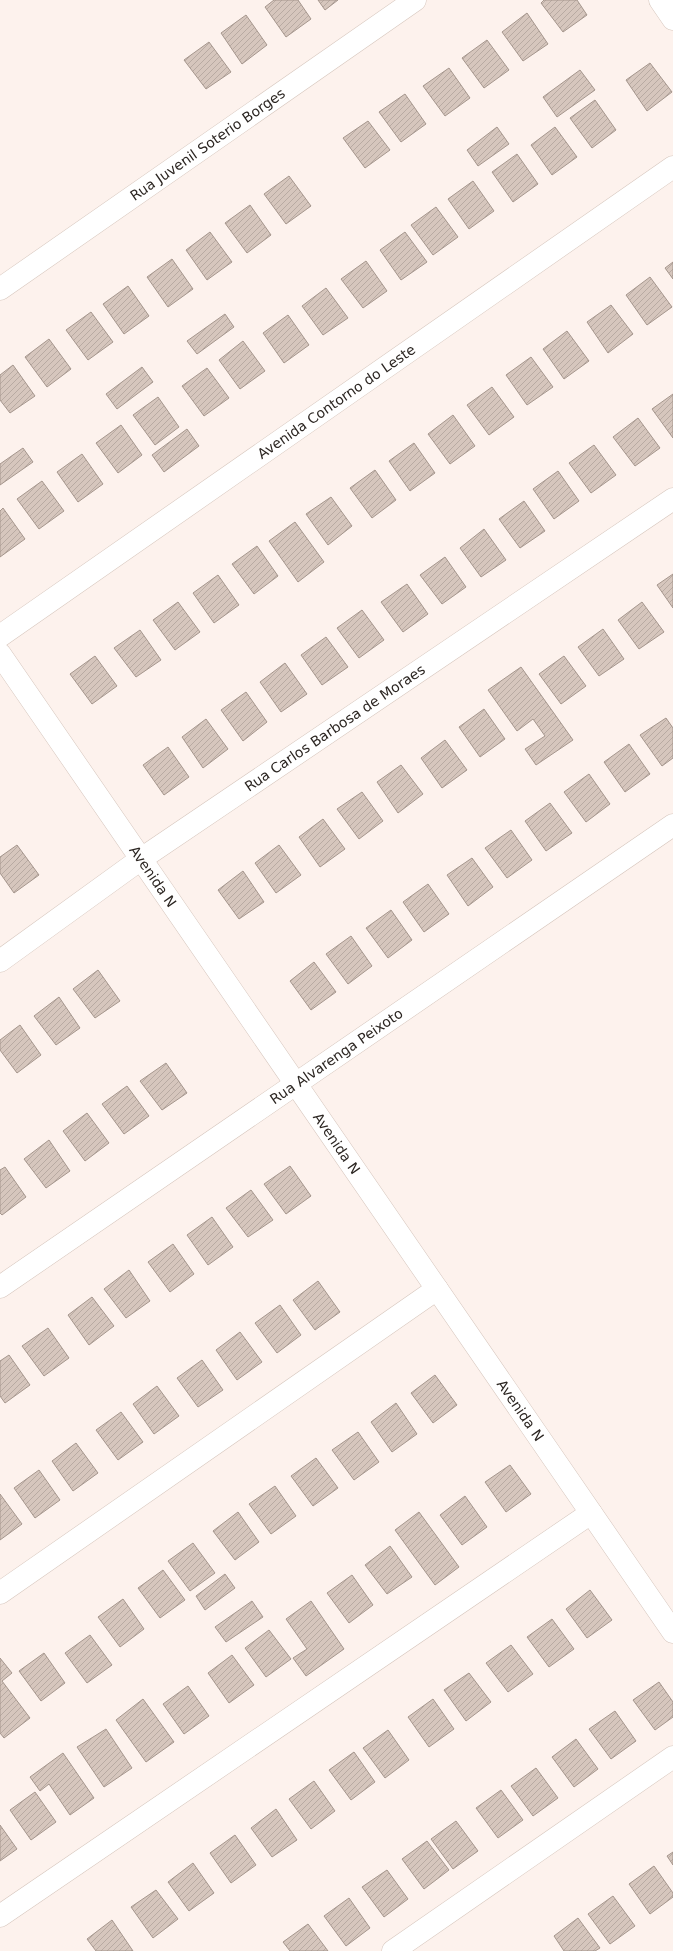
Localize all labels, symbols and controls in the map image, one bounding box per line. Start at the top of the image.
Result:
street label: Rua Juvenil Soterio Borges [127,85,288,204]
street label: Avenida Contorno do Leste [254,341,418,462]
street label: Rua Carlos Barbosa de Moraes [242,661,428,794]
street label: Avenida N [126,843,180,910]
street label: Rua Alvarenga Peixoto [267,1005,406,1107]
street label: Avenida N [310,1110,363,1177]
street label: Avenida N [494,1377,547,1444]

